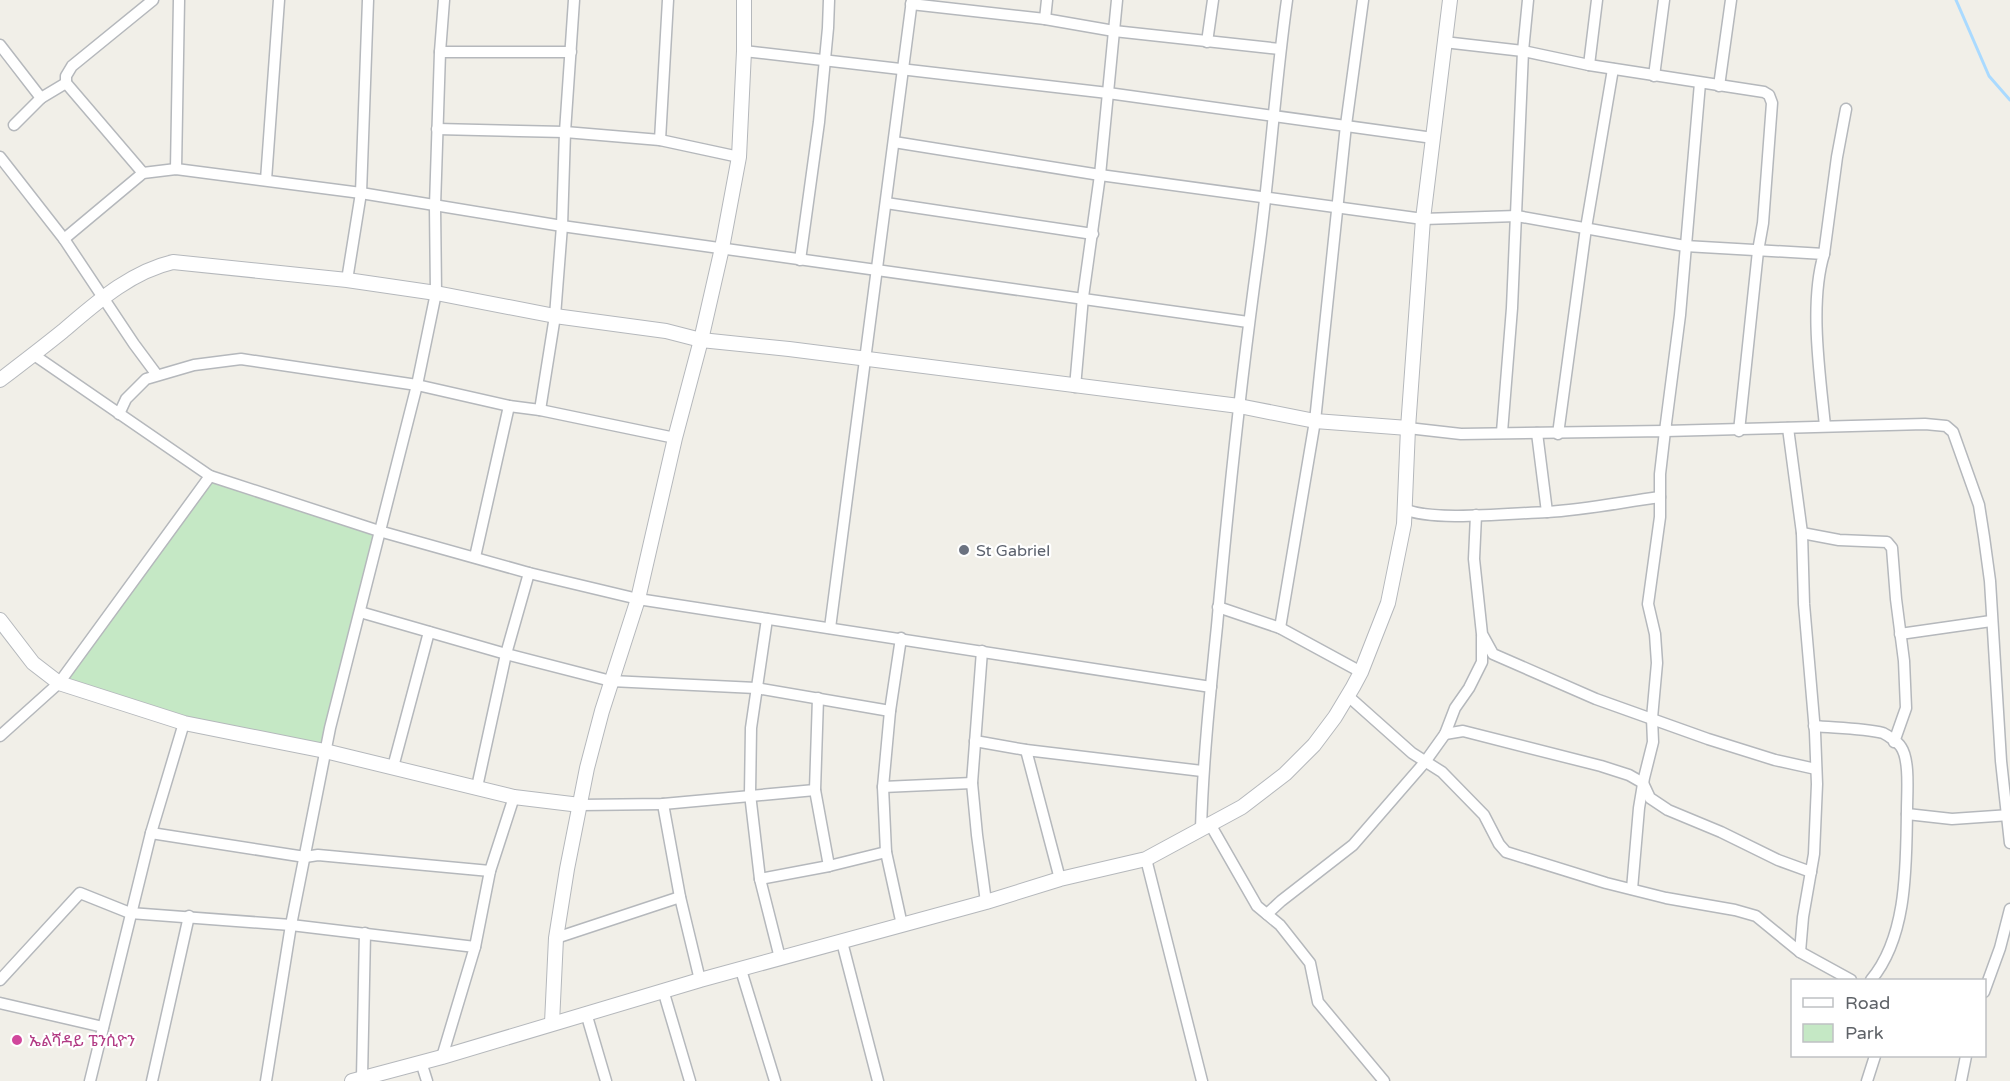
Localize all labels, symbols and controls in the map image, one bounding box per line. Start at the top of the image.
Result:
place label: St Gabriel [976,541,1050,561]
marker: St Gabriel [957,543,971,557]
legend [1791,979,1986,1057]
text: Road [1845,992,1890,1014]
text: Park [1845,1022,1884,1044]
place label: ኤልሻዳይ ፔንሲዮን [29,1031,135,1051]
marker: ኤልሻዳይ ፔንሲዮን [10,1033,24,1047]

